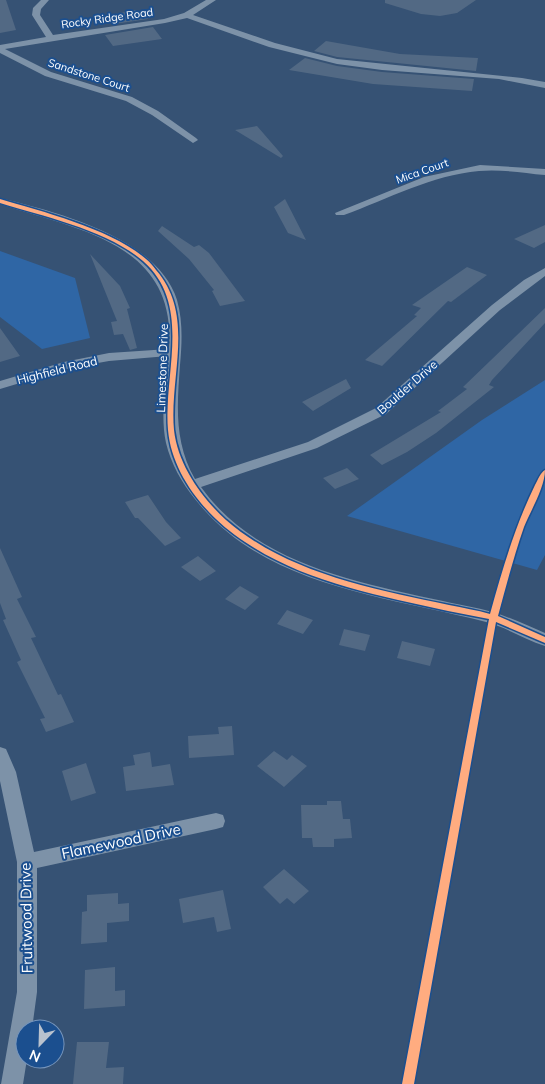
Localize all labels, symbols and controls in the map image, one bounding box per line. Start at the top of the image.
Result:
street label: Rocky Ridge Road [60,5,154,31]
street label: Sandstone Court [46,55,132,95]
street label: Mica Court [394,155,450,187]
street label: Limestone Drive [153,323,171,413]
street label: Highfield Road [15,353,99,387]
street label: Boulder Drive [374,357,440,417]
street label: Flamewood Drive [60,819,182,863]
street label: Fruitwood Drive [16,863,36,973]
north arrow [15,1019,65,1069]
text: N [27,1046,43,1066]

